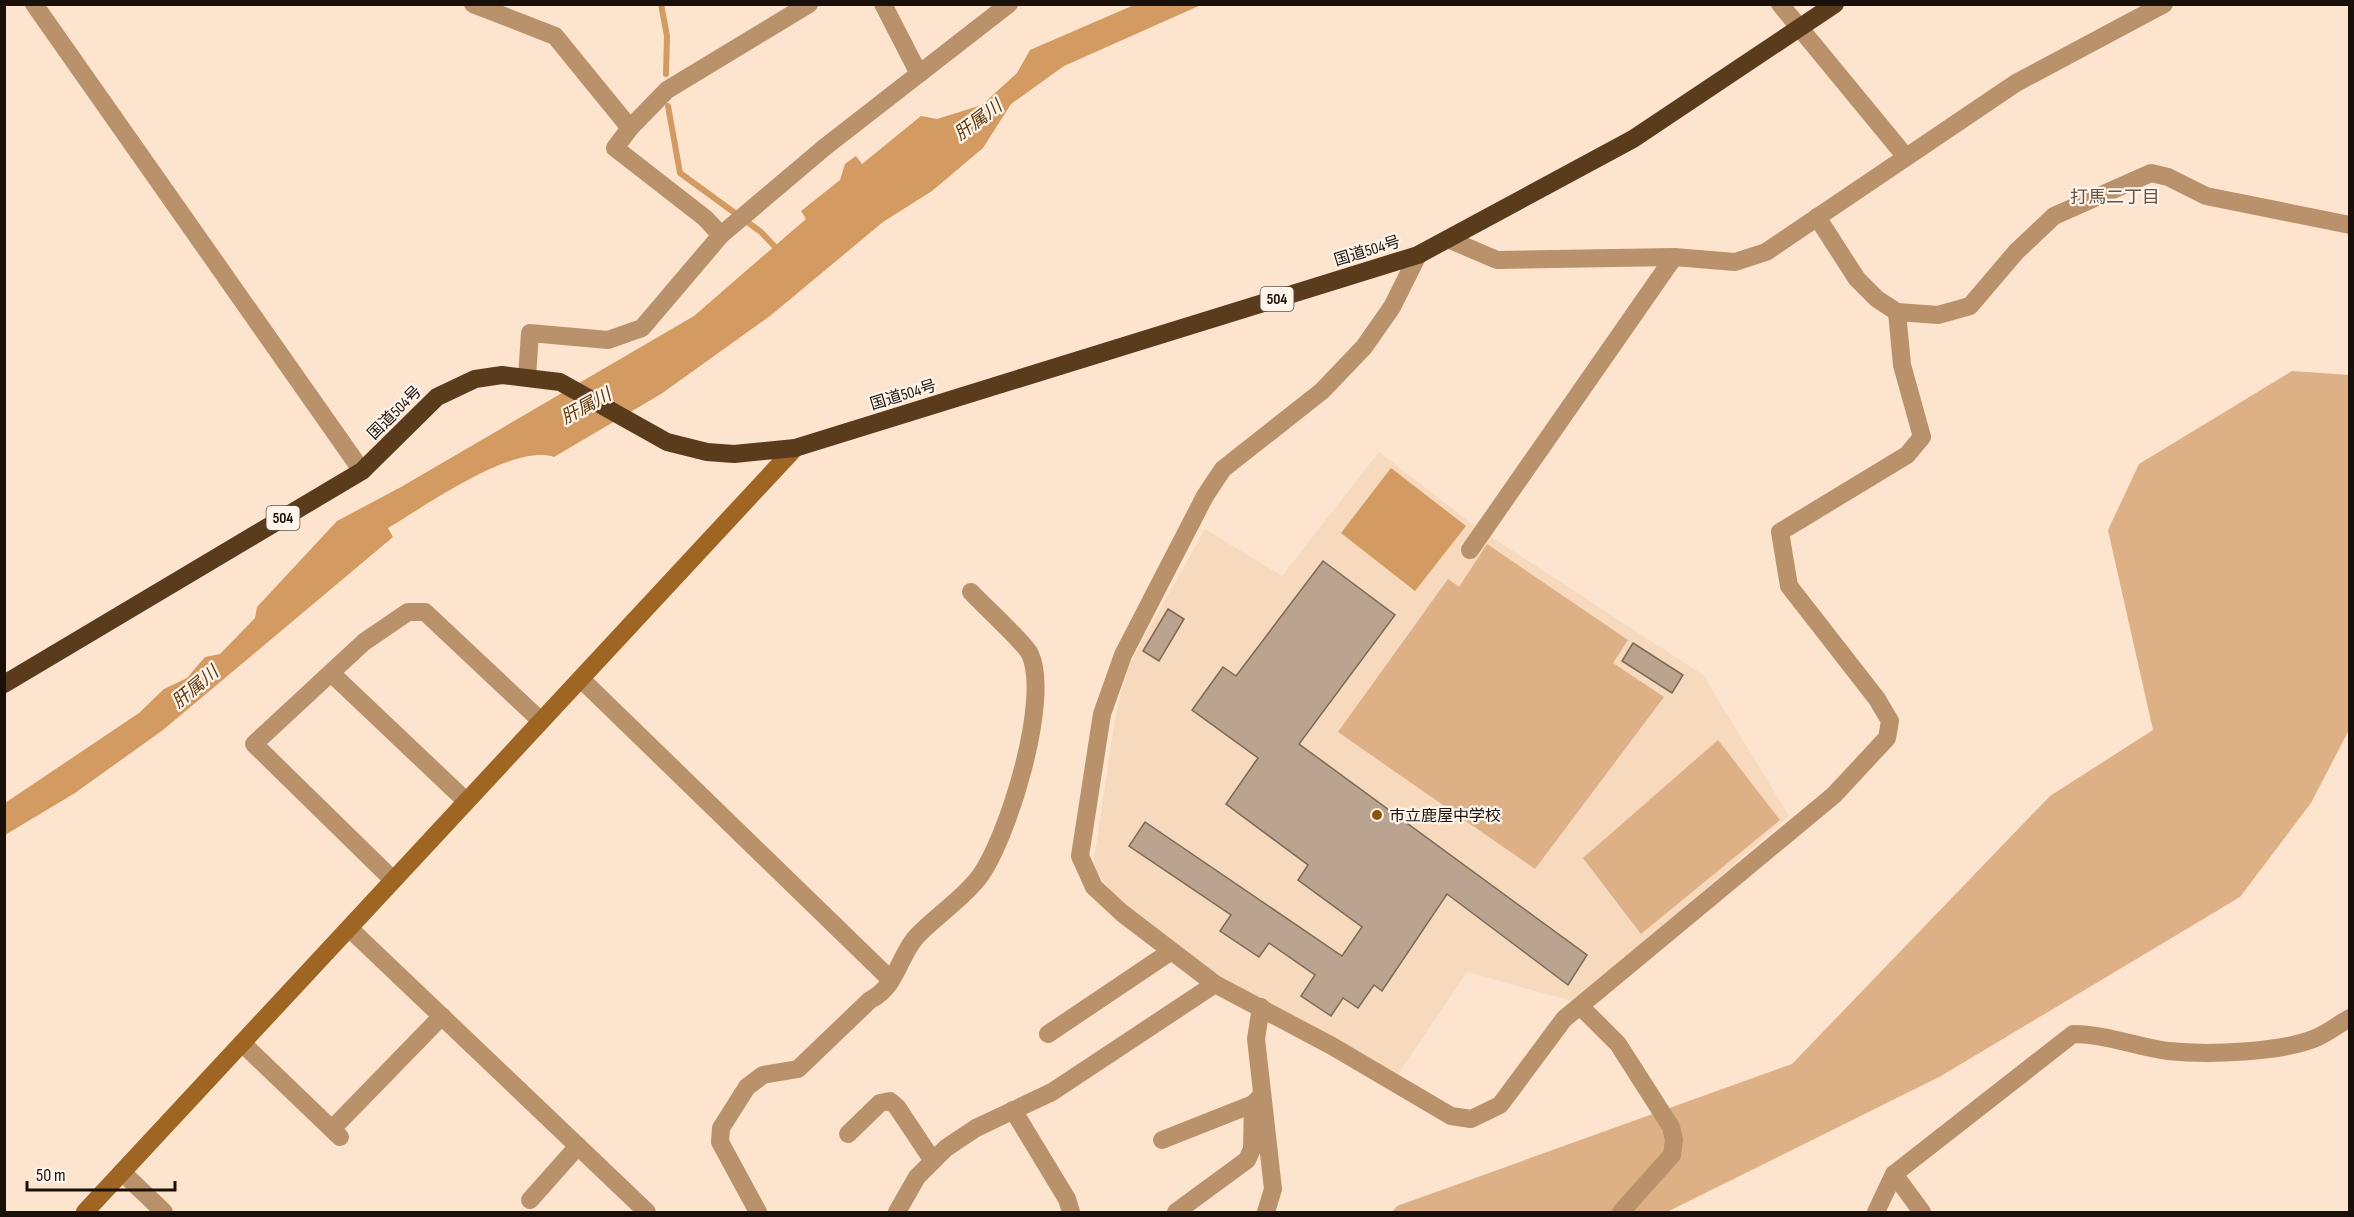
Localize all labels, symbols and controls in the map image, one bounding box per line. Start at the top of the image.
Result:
water label: 肝属川 [950,95,1008,145]
district label: 打馬二丁目 [2070,187,2160,208]
street label: 国道504号 [1332,232,1403,270]
road number: 504 [1260,287,1294,311]
street label: 国道504号 [868,376,939,414]
street label: 国道504号 [364,382,426,444]
water label: 肝属川 [558,383,617,429]
road number: 504 [266,506,300,530]
water label: 肝属川 [168,661,224,713]
place label: 市立鹿屋中学校 [1389,807,1501,826]
marker: 市立鹿屋中学校 [1370,808,1384,822]
scale bar [27,1154,176,1192]
text: 50 m [36,1165,66,1186]

